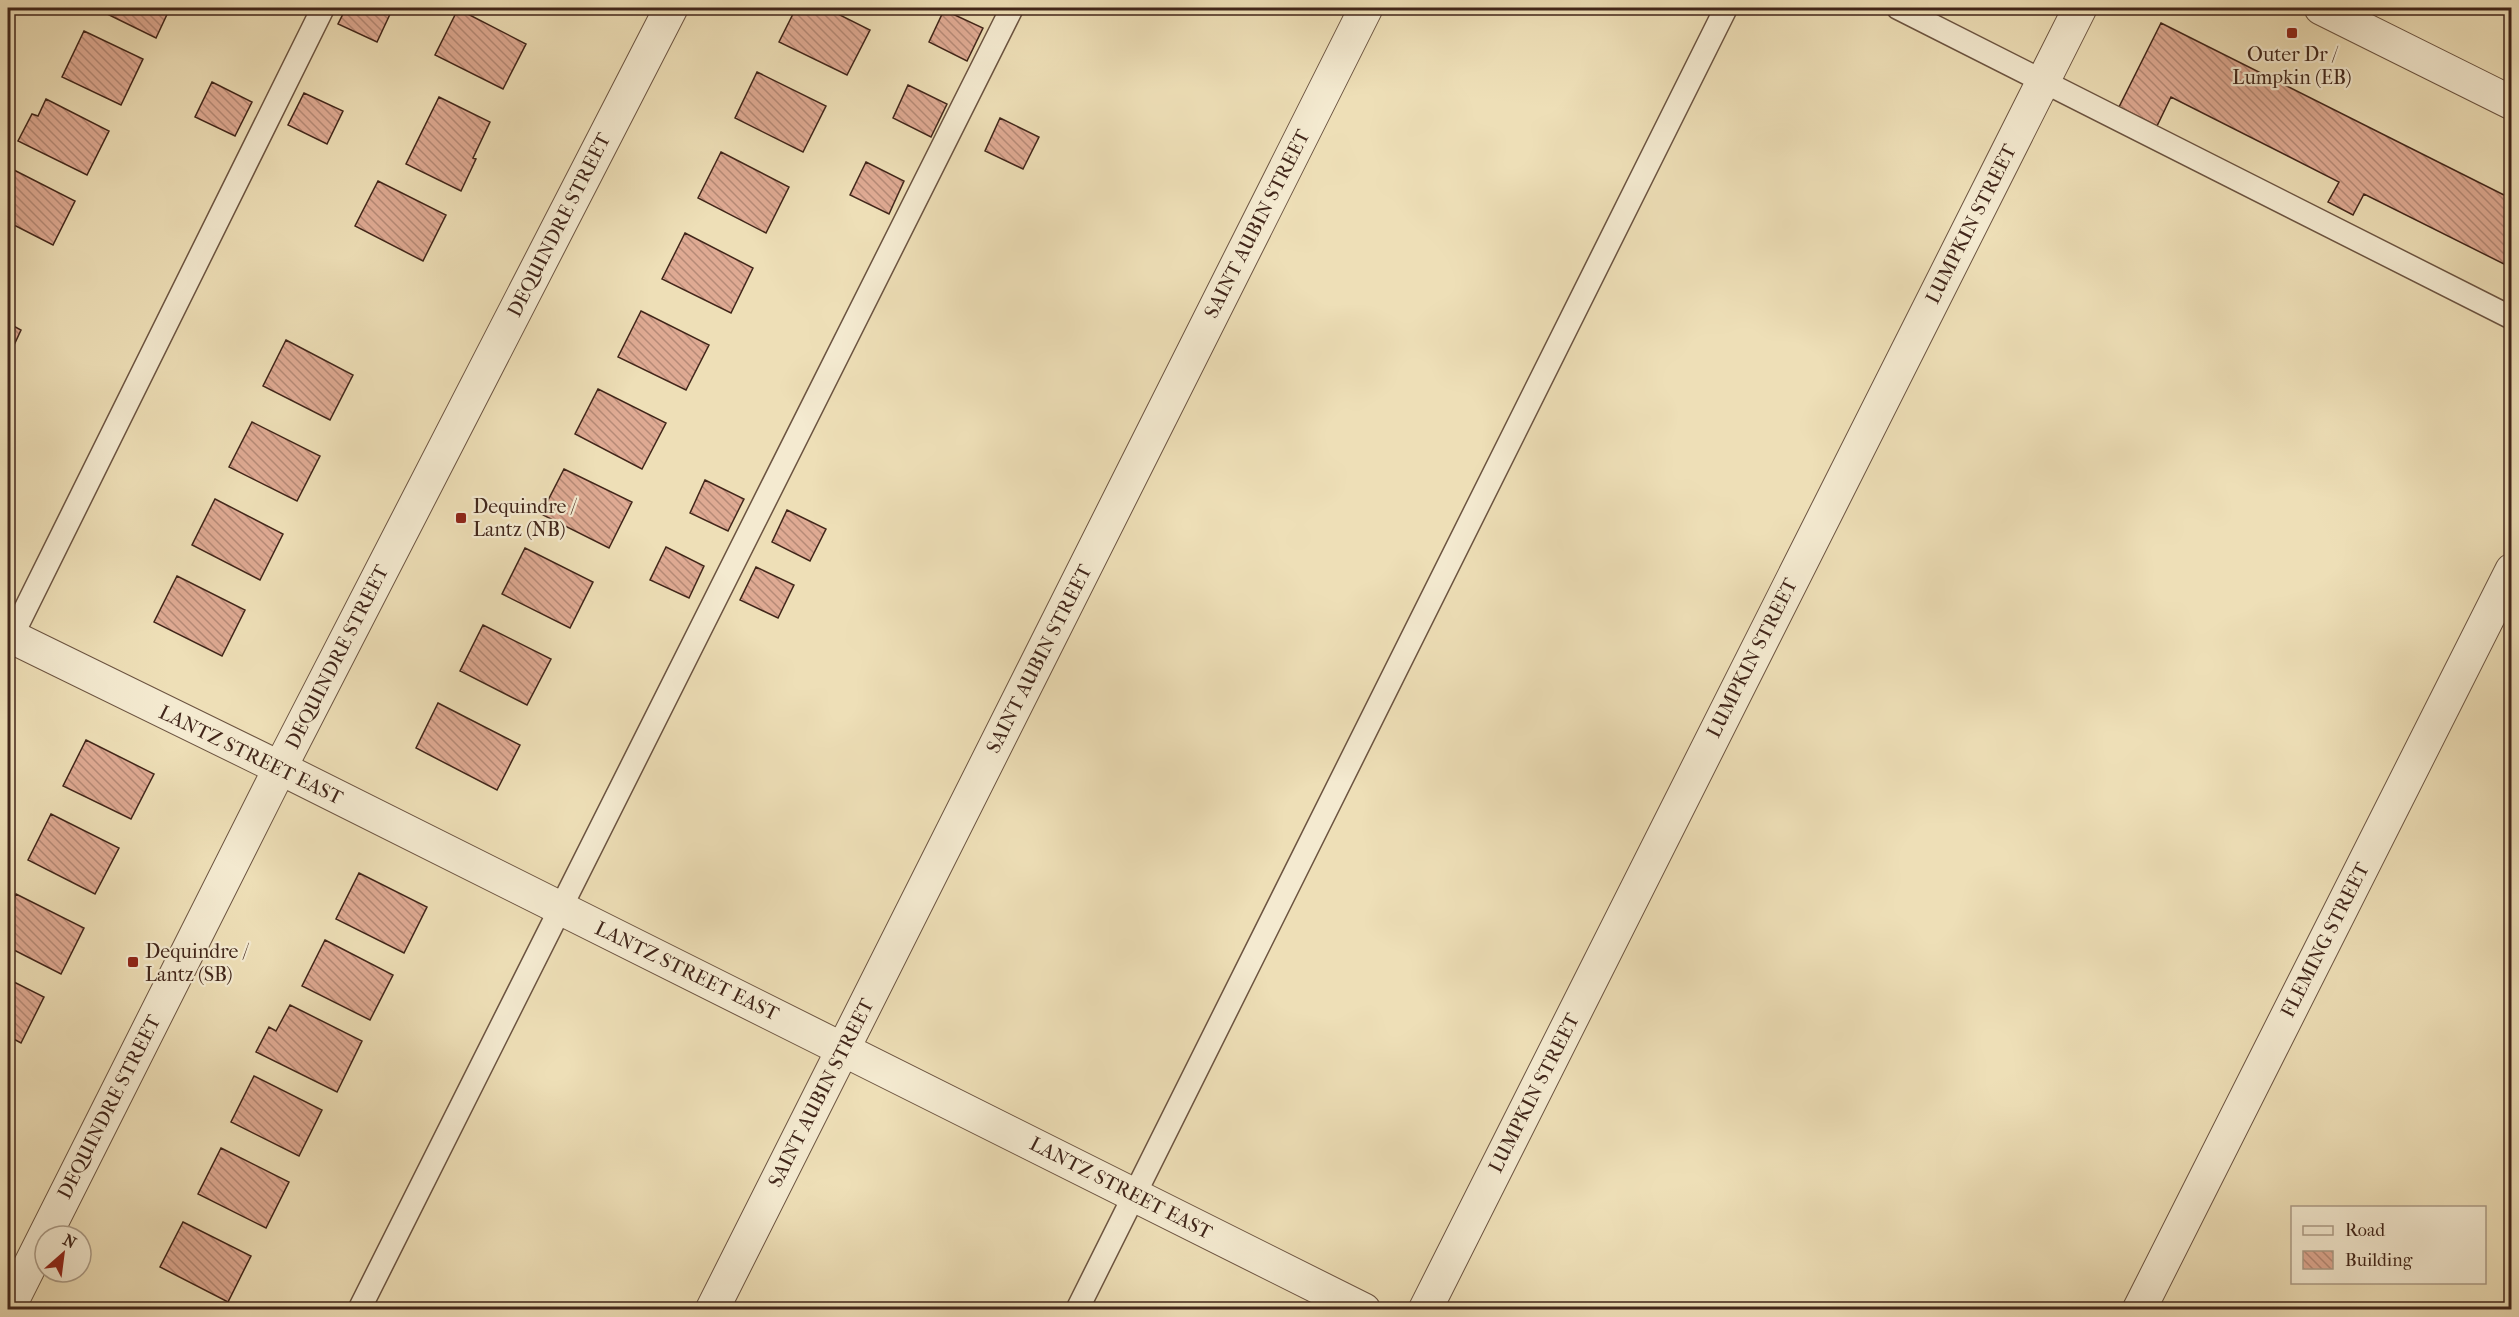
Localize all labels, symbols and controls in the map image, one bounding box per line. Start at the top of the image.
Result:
marker: Outer Dr / Lumpkin (EB) [2285,26,2299,40]
place label: Outer Dr / Lumpkin (EB) [2232,43,2352,89]
street label: SAINT AUBIN STREET [1199,125,1315,322]
street label: DEQUINDRE STREET [503,129,616,321]
street label: LUMPKIN STREET [1921,140,2021,307]
place label: Dequindre / Lantz (NB) [473,495,578,541]
marker: Dequindre / Lantz (NB) [454,511,468,525]
street label: SAINT AUBIN STREET [981,560,1097,757]
street label: DEQUINDRE STREET [281,561,394,753]
street label: LUMPKIN STREET [1702,574,1802,741]
street label: LANTZ STREET EAST [155,700,347,810]
street label: FLEMING STREET [2276,858,2374,1021]
street label: LANTZ STREET EAST [591,916,783,1026]
place label: Dequindre / Lantz (SB) [145,940,250,986]
marker: Dequindre / Lantz (SB) [126,955,140,969]
street label: SAINT AUBIN STREET [763,994,879,1191]
street label: LUMPKIN STREET [1484,1009,1584,1176]
street label: DEQUINDRE STREET [53,1011,166,1203]
street label: LANTZ STREET EAST [1026,1132,1216,1244]
legend [2291,1206,2486,1284]
text: Road [2345,1220,2385,1241]
north arrow [33,1224,93,1284]
text: N [60,1230,80,1253]
text: Building [2345,1250,2413,1271]

